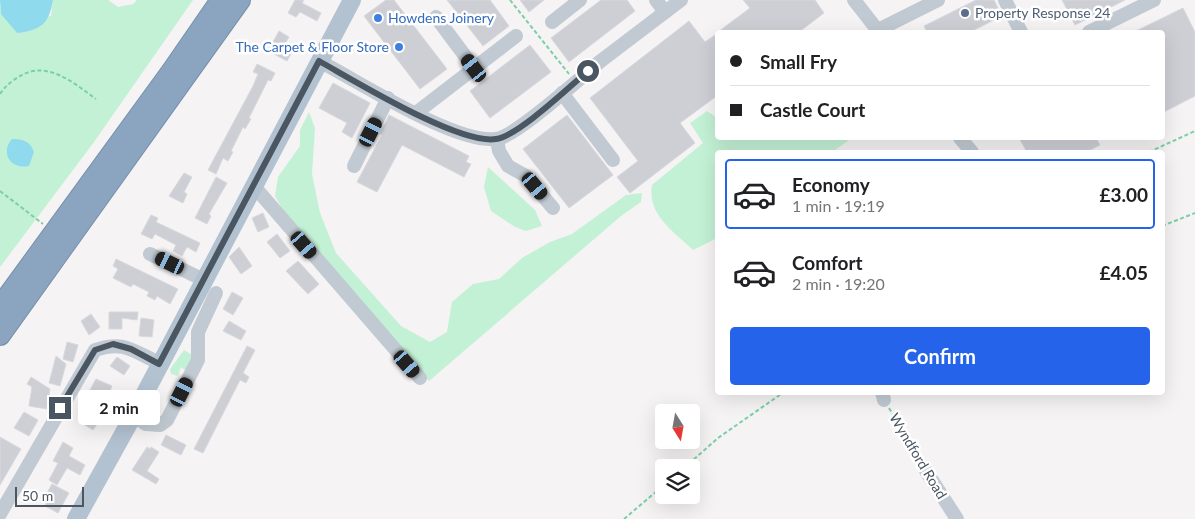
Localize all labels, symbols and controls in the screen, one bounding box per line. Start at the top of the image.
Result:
place label: Property Response 24 [975,4,1110,21]
marker: Property Response 24 [959,7,971,19]
place label: Howdens Joinery [388,9,495,26]
marker: Howdens Joinery [372,12,384,24]
place label: The Carpet & Floor Store [236,38,389,55]
marker: The Carpet & Floor Store [393,41,405,53]
text: Small Fry [760,50,837,73]
car [458,52,489,84]
route start [577,60,599,82]
text: Castle Court [760,98,865,121]
car [357,115,384,149]
car [519,170,550,202]
icon: car [732,172,777,217]
text: Economy [792,173,870,196]
text: £3.00 [1099,183,1148,206]
text: 1 min · 19:19 [792,196,885,215]
car [288,229,319,261]
car [153,250,186,276]
icon: car [732,250,777,295]
text: Comfort [792,251,863,274]
text: £4.05 [1099,261,1148,284]
text: 2 min · 19:20 [792,274,885,293]
button: Confirm [730,327,1150,385]
car [391,348,422,380]
car [168,375,195,409]
callout: 2 min [78,390,160,426]
route end [49,397,71,419]
text: 2 min [99,398,139,417]
north arrow [655,404,700,449]
map controls [655,404,700,504]
street label: Wyndford Road [886,410,951,502]
button: layers [655,459,700,504]
scale bar [15,484,84,507]
text: 50 m [22,487,53,504]

